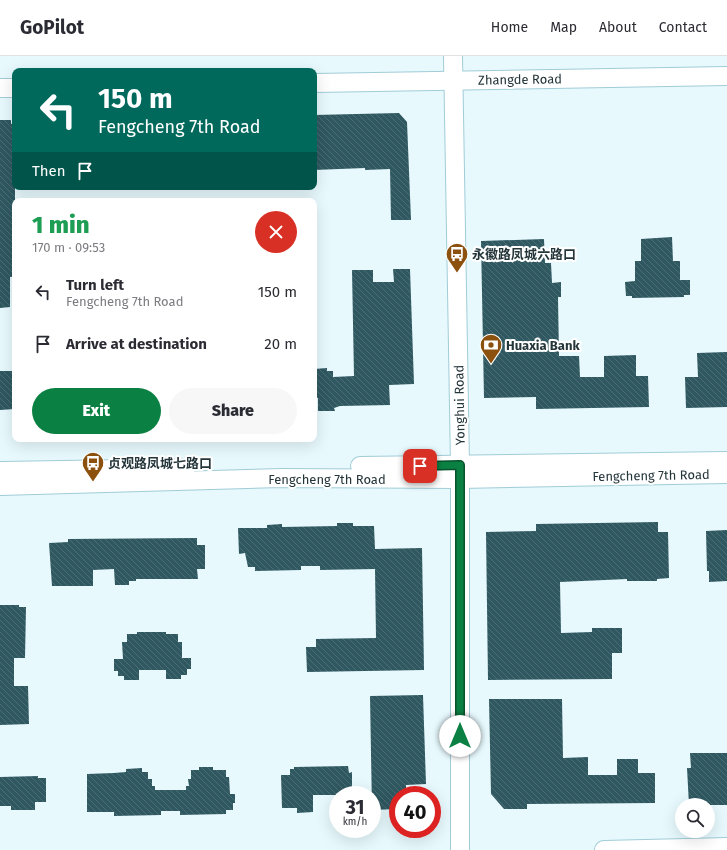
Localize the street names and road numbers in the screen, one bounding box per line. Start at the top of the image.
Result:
street label: Zhangde Road [478,71,562,88]
street label: Yonghui Road [451,365,468,445]
street label: Fengcheng 7th Road [592,467,710,484]
street label: Fengcheng 7th Road [268,472,386,487]

